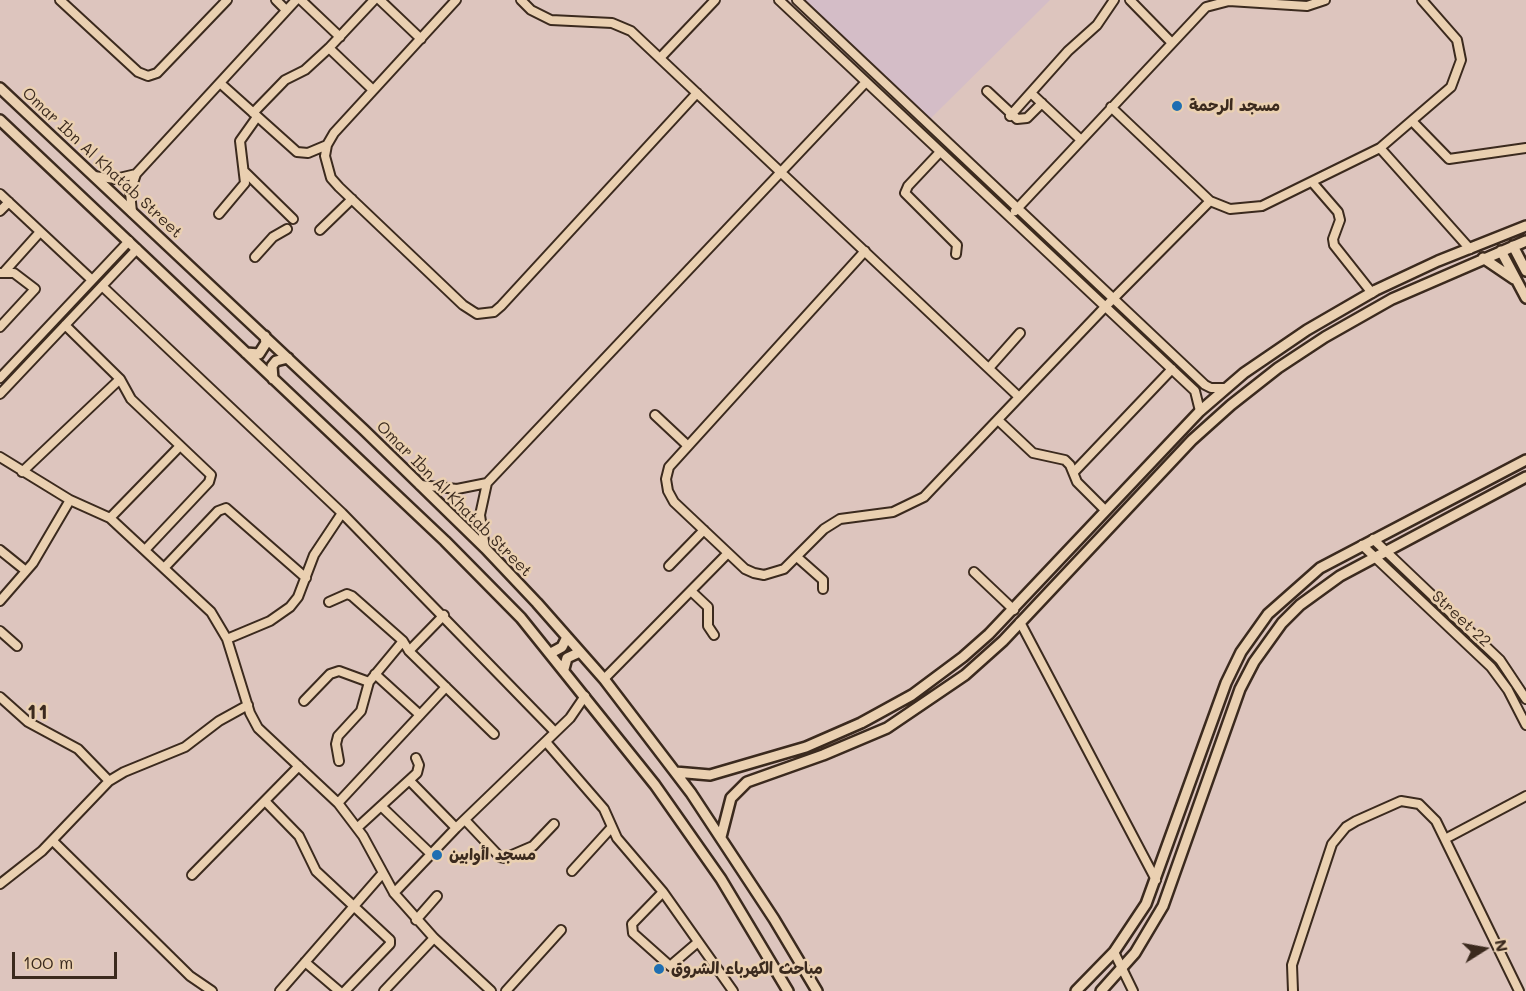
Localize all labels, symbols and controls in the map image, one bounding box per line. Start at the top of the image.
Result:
street label: Omar Ibn Al Khatab Street [18,84,186,242]
place label: مسجد الرحمة [1189,96,1280,116]
marker: مسجد الرحمة [1170,99,1184,113]
street label: Omar Ibn Al Khatab Street [372,417,536,581]
street label: Street 22 [1427,587,1495,651]
district label: 11 [27,699,49,725]
place label: مسجد اأوابين [449,845,536,865]
marker: مسجد اأوابين [430,848,444,862]
north arrow [1454,919,1514,979]
text: N [1491,938,1514,953]
scale bar [15,940,120,978]
text: 100 m [23,950,73,974]
place label: مباحث الكهرباء الشروق [671,959,823,979]
marker: مباحث الكهرباء الشروق [652,962,666,976]

